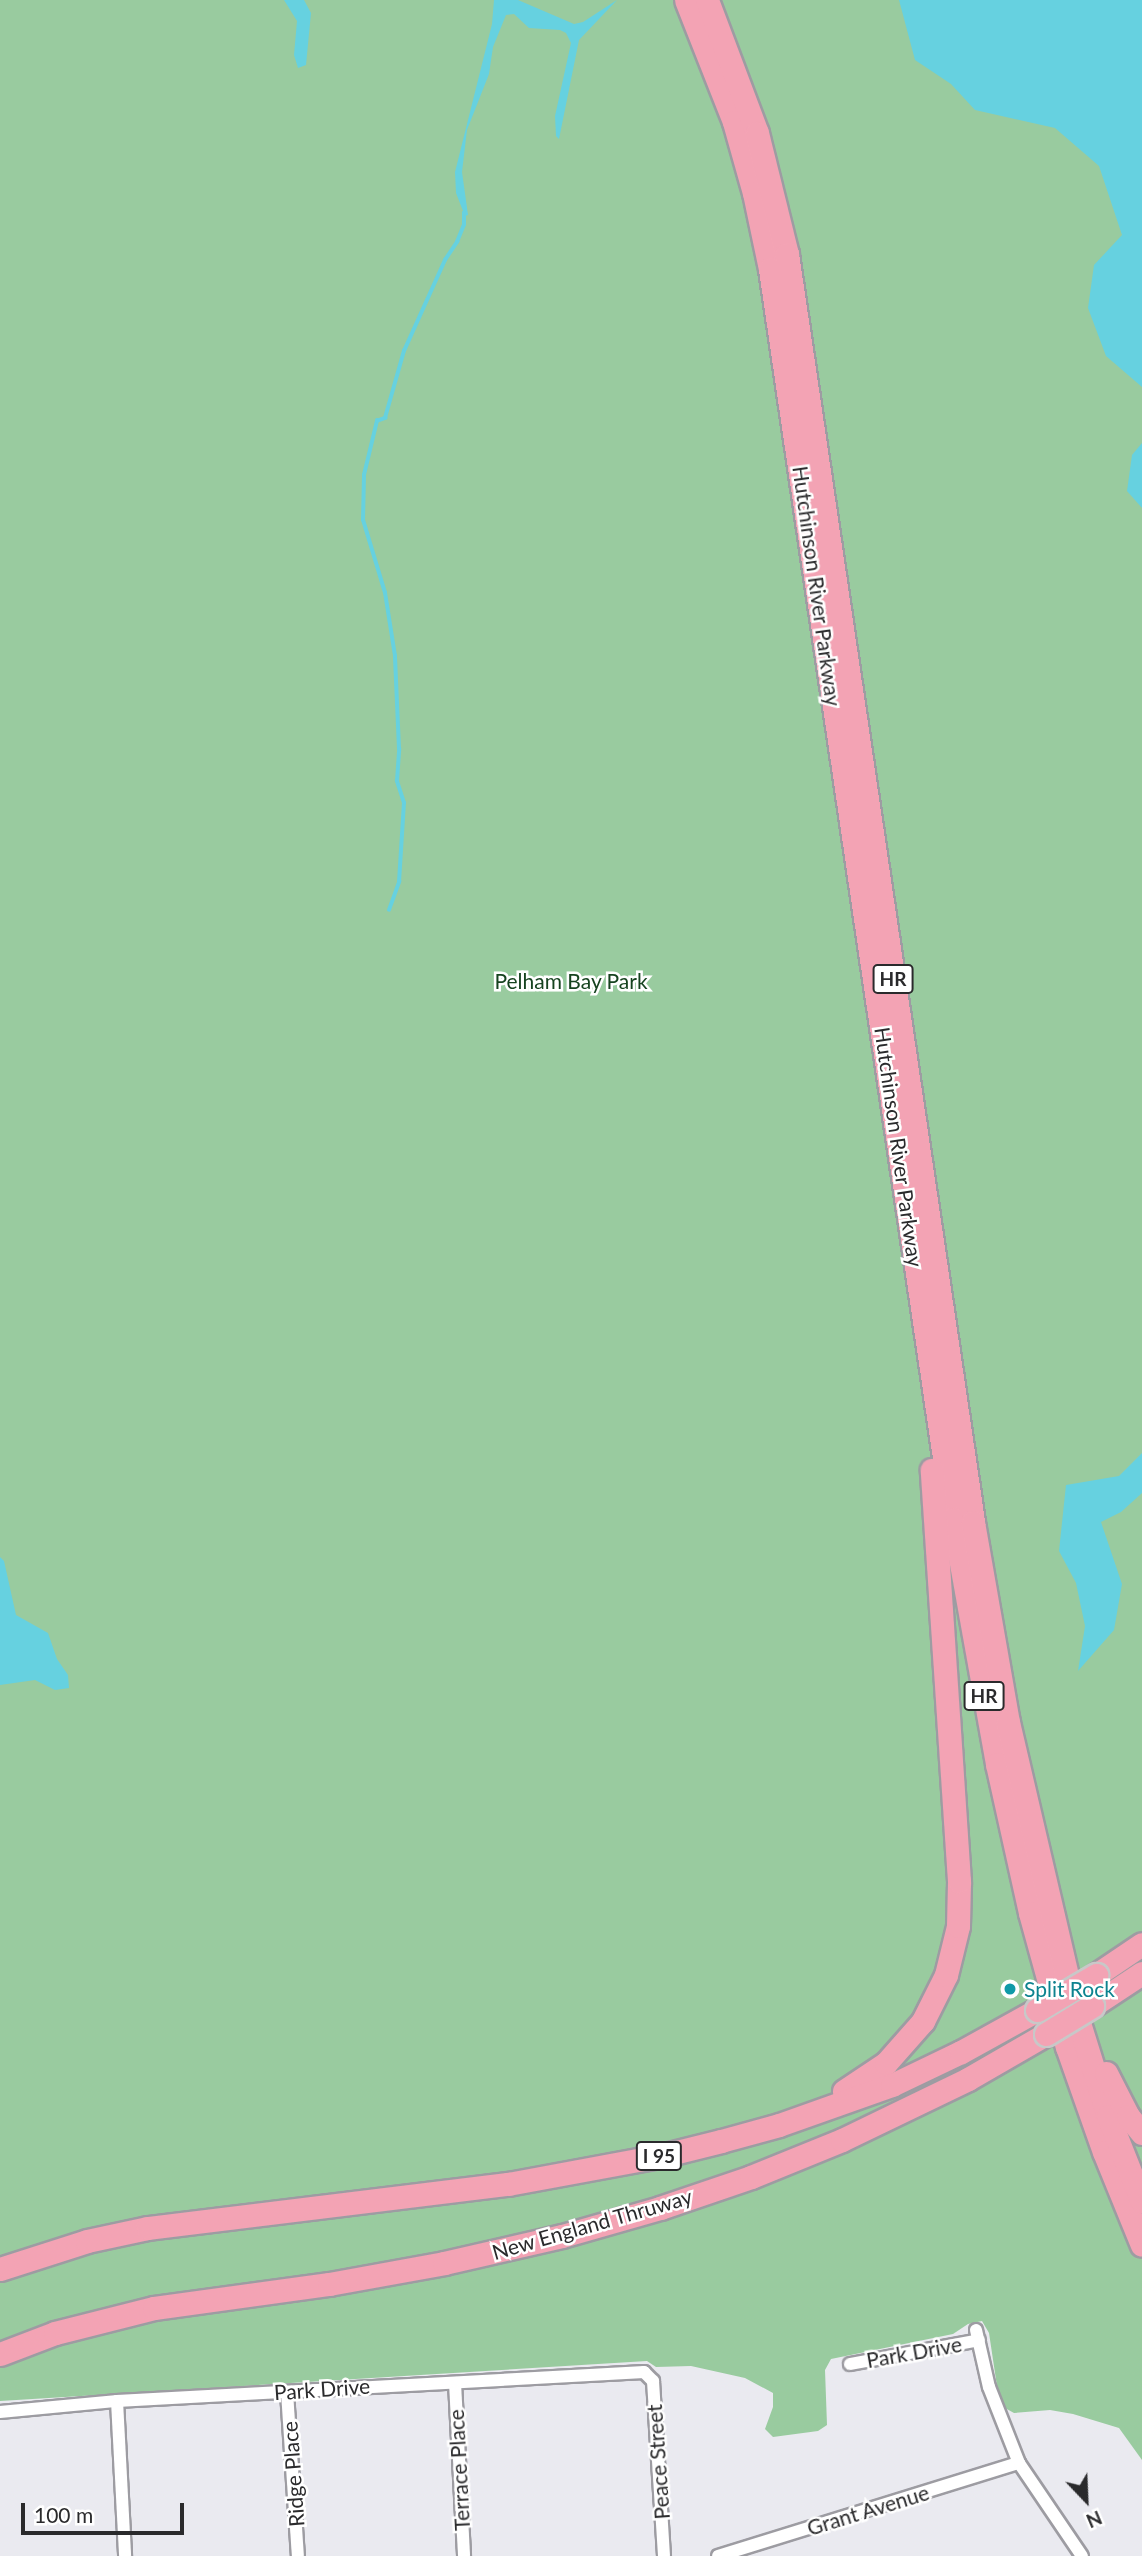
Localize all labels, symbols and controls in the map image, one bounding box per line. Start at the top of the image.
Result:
street label: Hutchinson River Parkway [788,464,846,708]
road number: HR [872,964,914,995]
park label: Pelham Bay Park [494,968,648,994]
street label: Hutchinson River Parkway [870,1025,928,1269]
road number: HR [963,1680,1005,1712]
place label: Split Rock [1024,1976,1115,2002]
marker: Split Rock [1002,1981,1018,1997]
road number: I 95 [634,2140,684,2172]
street label: New England Thruway [489,2183,695,2265]
street label: Park Drive [864,2331,964,2373]
street label: Park Drive [273,2373,371,2405]
street label: Peace Street [641,2404,675,2520]
street label: Terrace Place [443,2409,475,2531]
street label: Ridge Place [277,2420,309,2528]
north arrow [1051,2465,1121,2535]
street label: Grant Avenue [804,2479,932,2541]
scale bar [24,2490,187,2534]
text: 100 m [34,2502,93,2527]
text: N [1083,2506,1106,2533]

